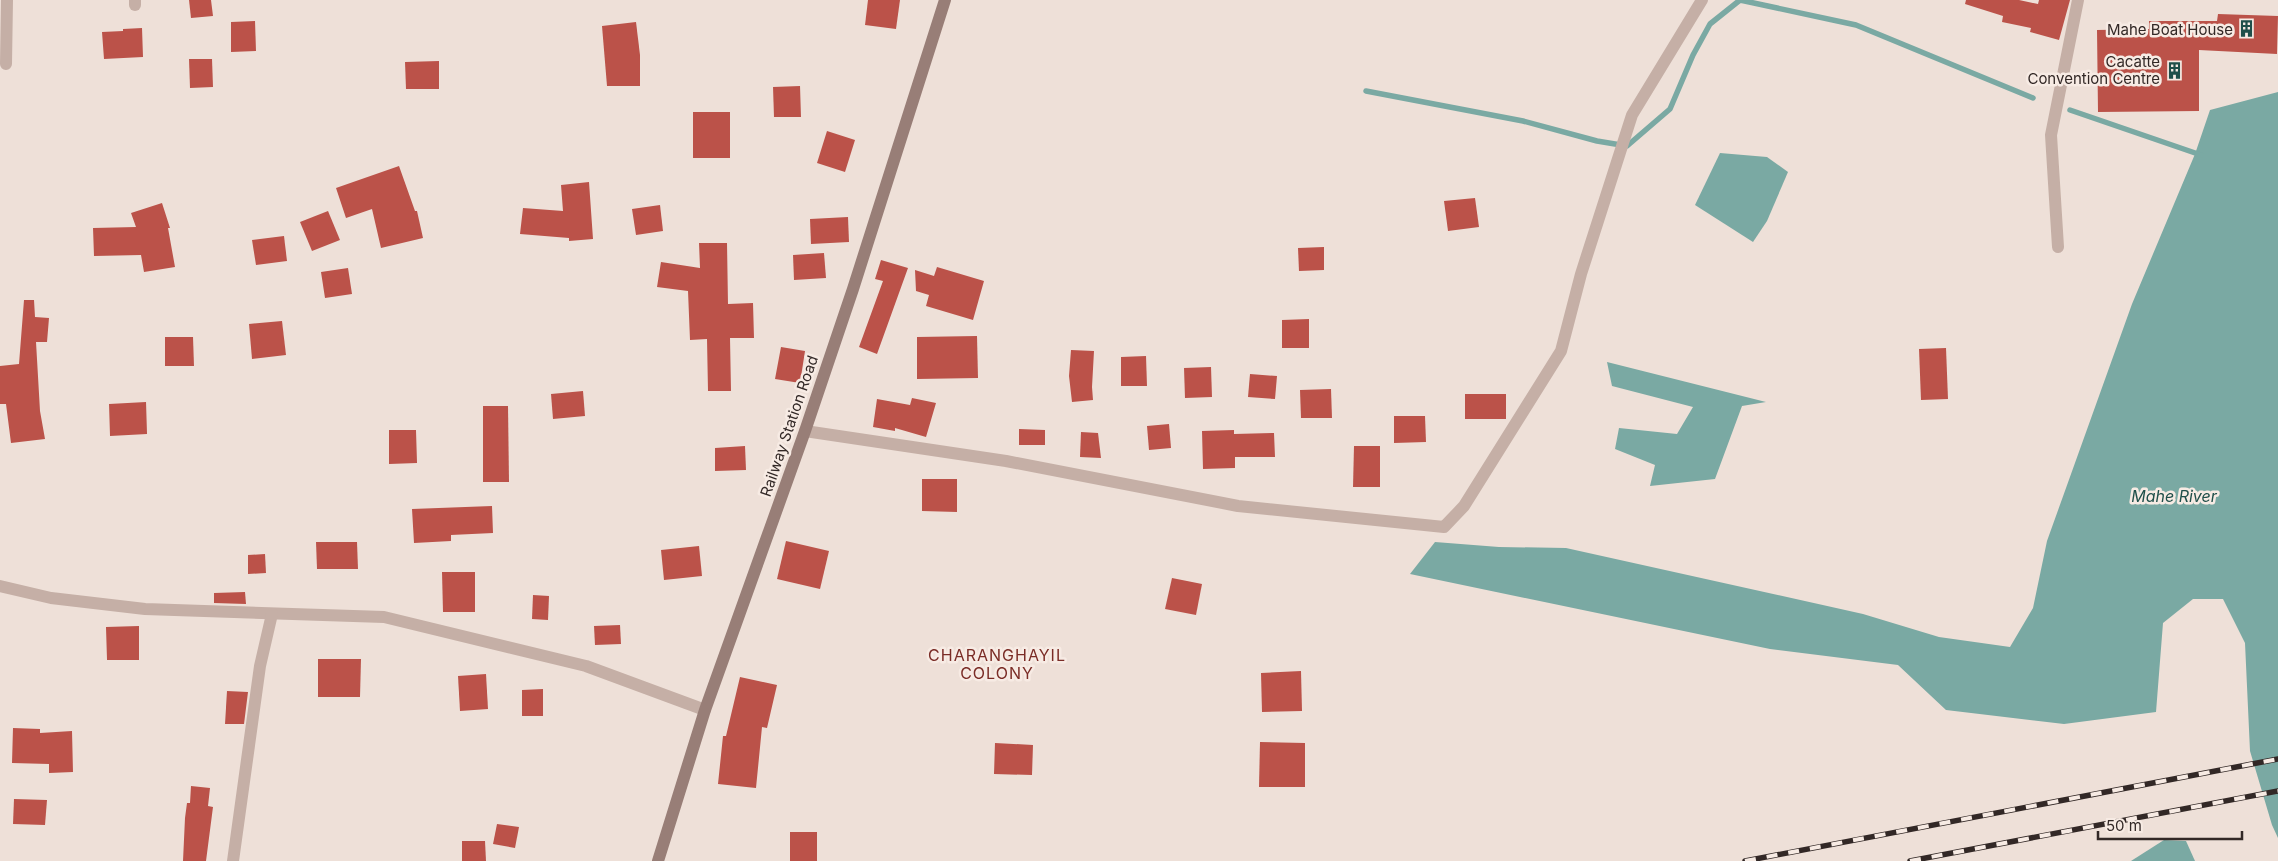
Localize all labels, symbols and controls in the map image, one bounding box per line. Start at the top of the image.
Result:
building icon: Mahe Boat House [2237,19,2257,39]
place label: Mahe Boat House [2107,20,2233,39]
place label: Cacatte Convention Centre [2027,52,2160,88]
building icon: Cacatte Convention Centre [2164,60,2184,80]
street label: Railway Station Road [756,353,822,499]
water label: Mahe River [2131,486,2218,506]
district label: CHARANGHAYIL COLONY [928,645,1066,683]
scale bar [2098,808,2242,840]
text: 50 m [2106,816,2142,835]

